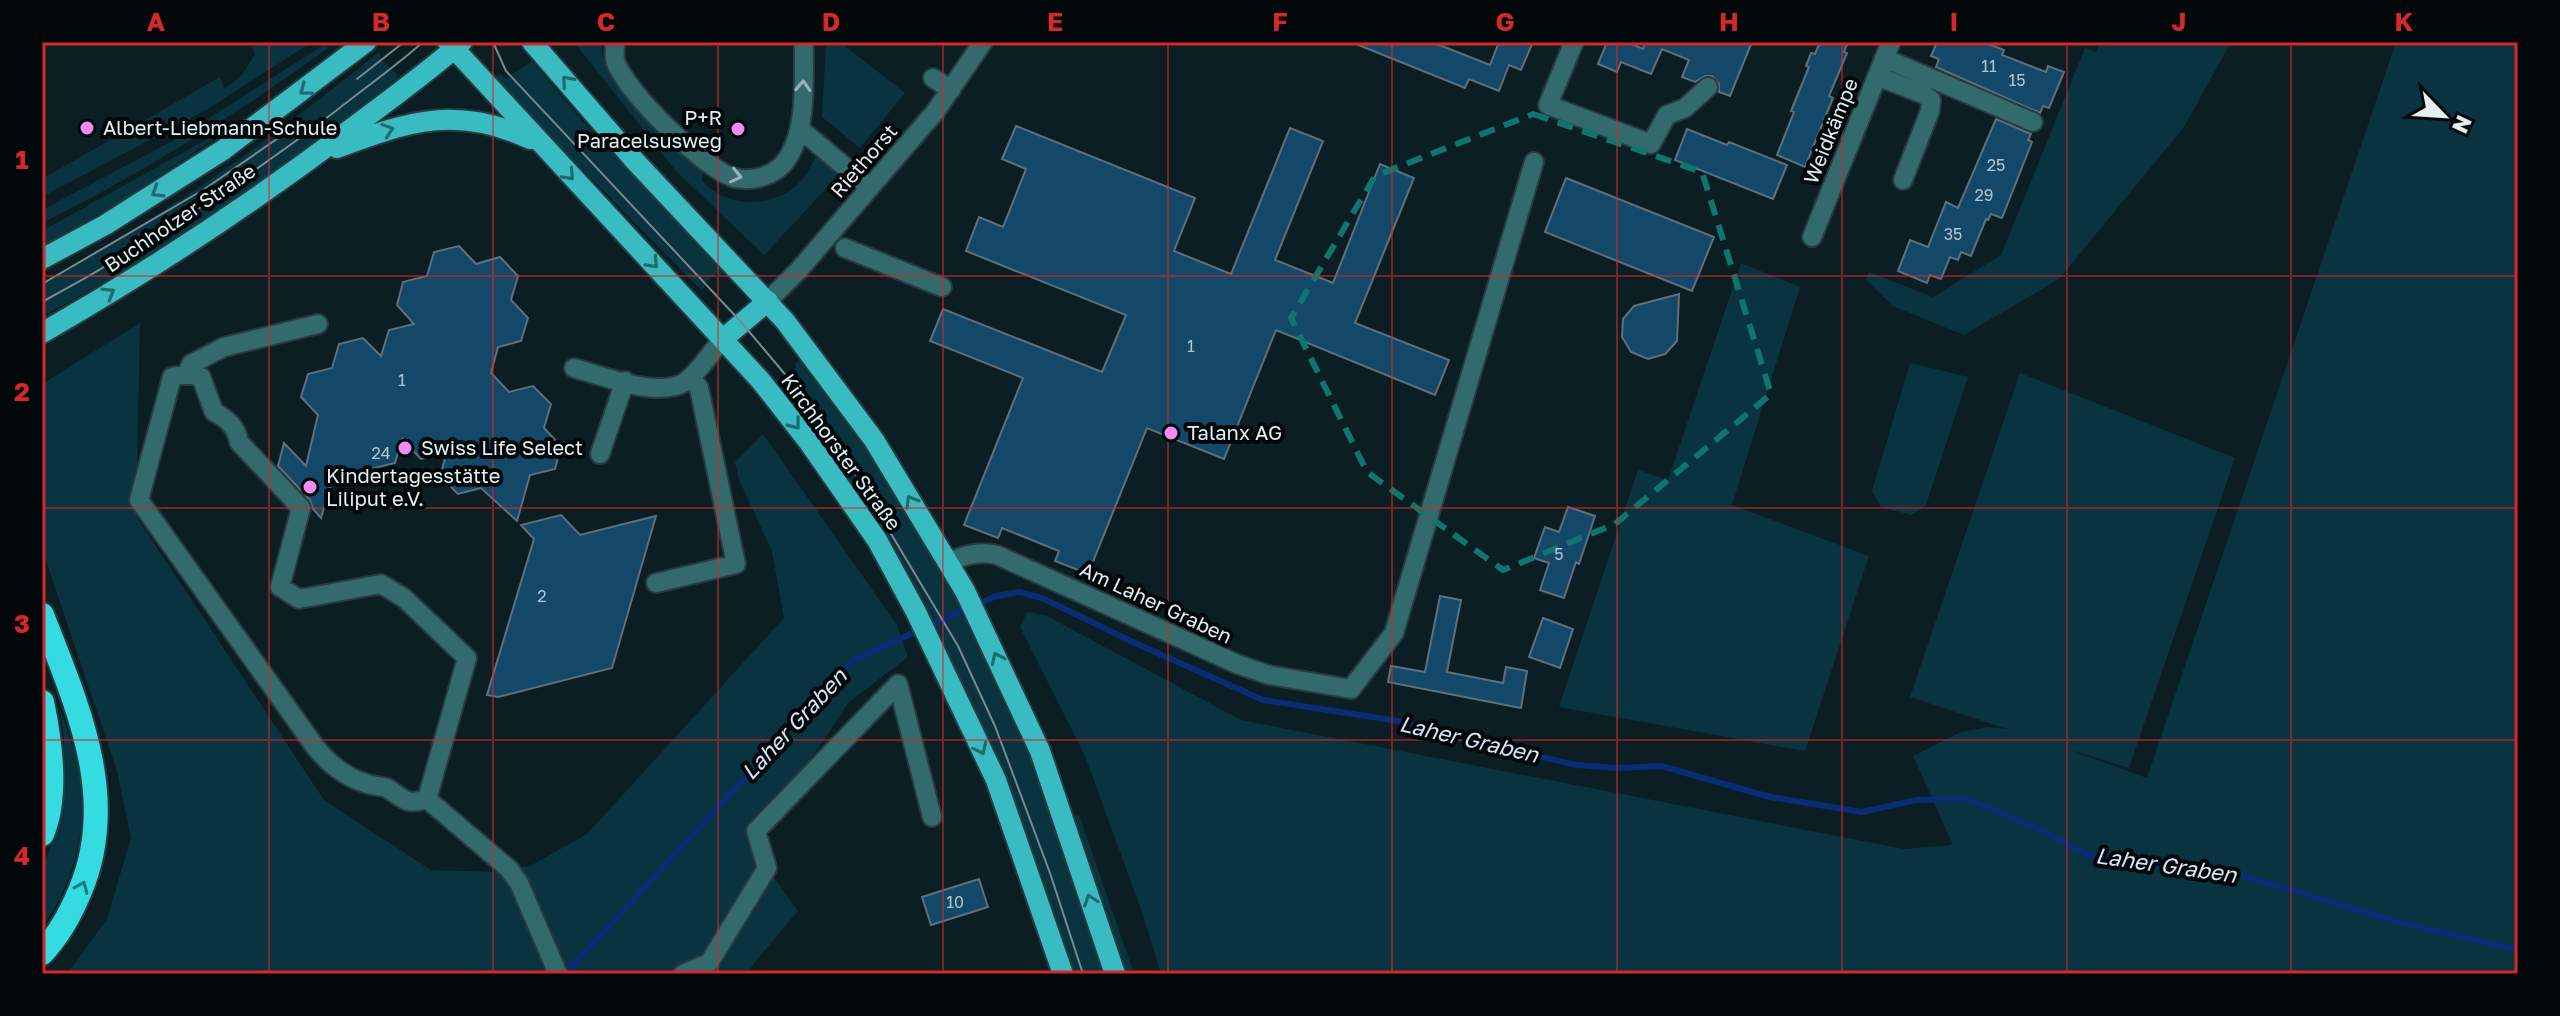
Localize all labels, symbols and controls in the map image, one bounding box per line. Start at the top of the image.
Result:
text: A [147,6,166,37]
text: B [372,6,390,37]
text: C [597,6,615,37]
text: D [822,6,840,37]
text: E [1047,6,1063,37]
text: F [1272,6,1288,37]
text: G [1495,6,1515,37]
text: H [1719,6,1739,37]
text: I [1950,6,1958,37]
text: J [2172,6,2186,37]
text: K [2395,6,2414,37]
house number: 11 [1981,56,1997,76]
house number: 15 [2008,70,2026,90]
street label: Weidkämpe [1798,74,1862,187]
one-way arrow [562,75,577,90]
north arrow [2404,76,2484,156]
one-way arrow [794,79,811,92]
one-way arrow [299,80,313,94]
place label: P+R Paracelsusweg [577,105,722,152]
text: N [2447,111,2478,138]
place label: Albert-Liebmann-Schule [103,115,337,139]
marker: Albert-Liebmann-Schule [78,119,96,137]
street label: Riethorst [825,119,902,202]
marker: P+R Paracelsusweg [729,120,747,138]
one-way arrow [380,123,394,139]
text: 1 [15,144,29,175]
house number: 25 [1987,155,2005,175]
street label: Buchholzer Straße [99,158,259,277]
one-way arrow [560,166,575,180]
one-way arrow [729,167,743,184]
one-way arrow [152,182,166,197]
house number: 29 [1975,185,1993,205]
house number: 35 [1944,224,1962,244]
one-way arrow [644,254,658,269]
one-way arrow [100,288,115,303]
house number: 1 [1187,336,1195,356]
street label: Kirchhorster Straße [777,368,907,534]
house number: 1 [398,370,406,390]
text: 2 [14,376,30,407]
one-way arrow [785,415,800,429]
place label: Talanx AG [1187,420,1282,444]
marker: Talanx AG [1162,424,1180,442]
place label: Swiss Life Select [421,435,583,459]
marker: Swiss Life Select [396,439,414,457]
house number: 24 [371,443,391,463]
place label: Kindertagesstätte Liliput e.V. [326,463,500,510]
marker: Kindertagesstätte Liliput e.V. [301,478,319,496]
one-way arrow [905,495,920,510]
house number: 5 [1554,544,1564,564]
street label: Am Laher Graben [1077,556,1236,648]
house number: 2 [537,586,547,606]
text: 3 [14,608,30,639]
one-way arrow [991,652,1007,666]
water label: Laher Graben [735,662,853,785]
water label: Laher Graben [1397,709,1543,768]
one-way arrow [971,741,987,756]
text: 4 [14,840,30,871]
water label: Laher Graben [2094,841,2240,888]
one-way arrow [72,880,89,894]
house number: 10 [946,892,964,912]
one-way arrow [1084,894,1100,908]

